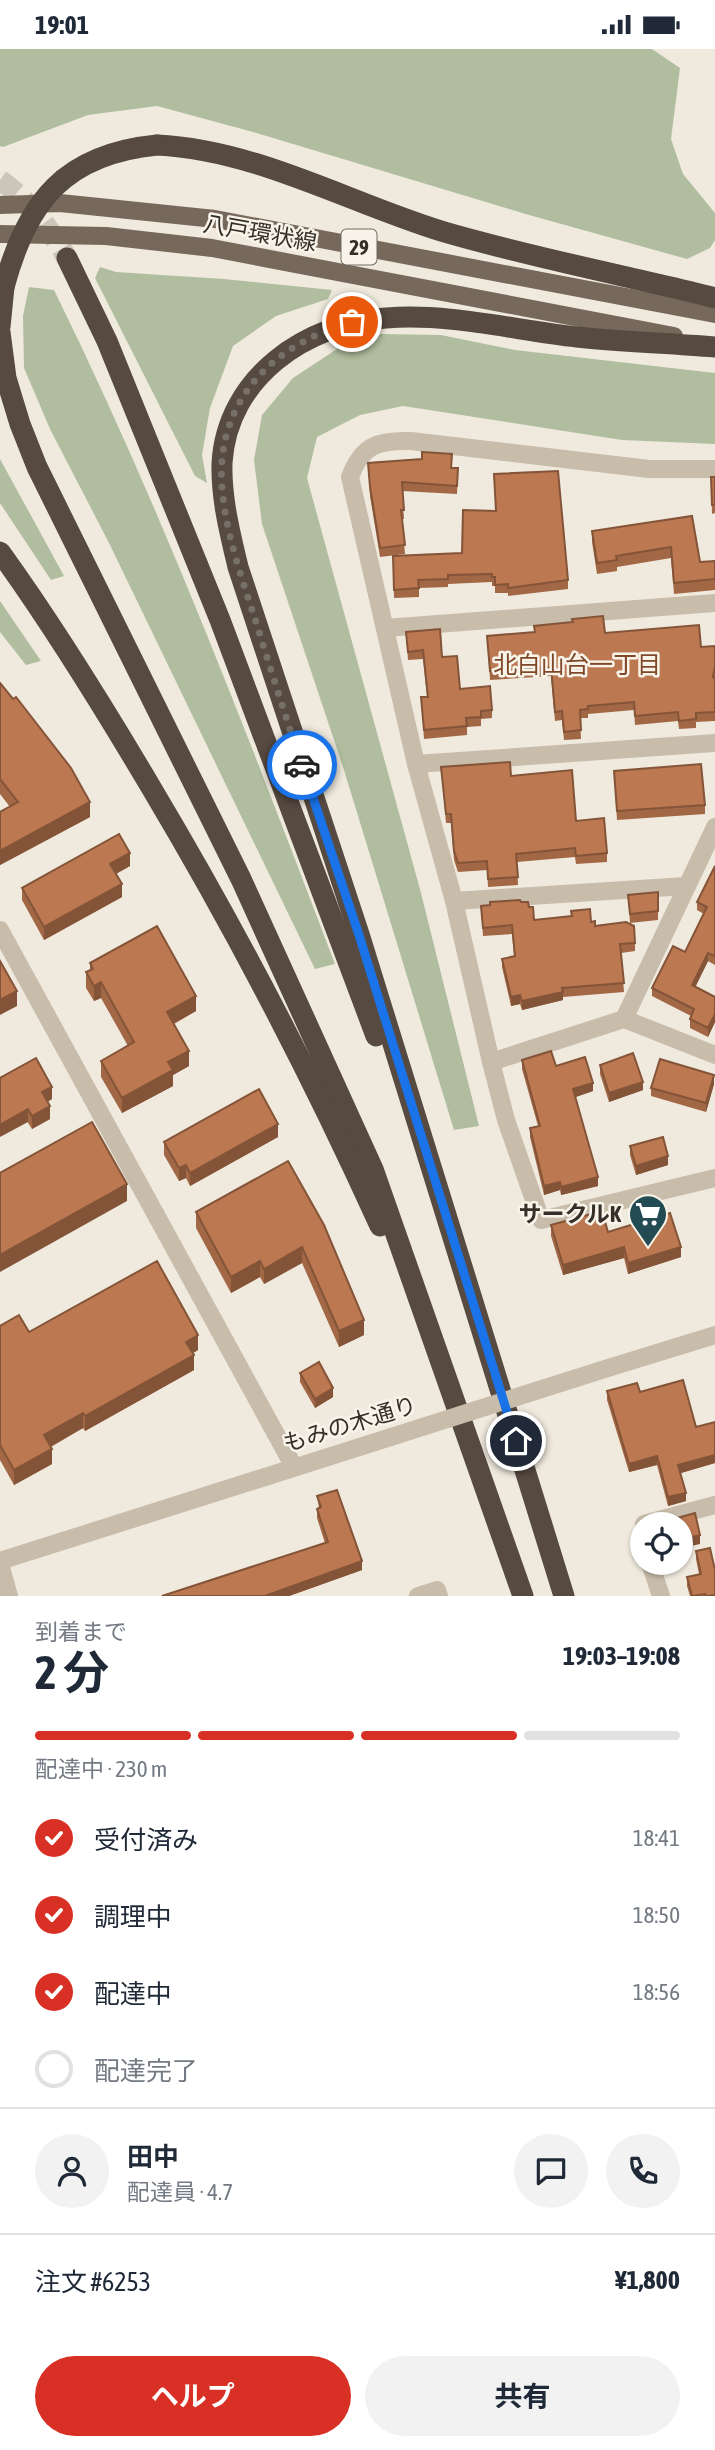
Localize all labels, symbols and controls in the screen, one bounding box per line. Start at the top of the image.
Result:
text: 19:01 [35,10,89,40]
street label: 八戸環状線 [201,210,319,256]
road number: 29 [342,229,376,265]
pin [322,292,382,352]
icon: bag [333,303,371,341]
district label: 北白山台一丁目 [493,651,661,678]
courier [267,730,337,800]
icon: car [283,746,321,784]
supermarket icon: サークルK [627,1193,669,1248]
place label: サークルK [518,1201,622,1227]
street label: もみの木通り [280,1391,420,1457]
pin [486,1411,546,1471]
icon: home [497,1422,535,1460]
map controls [630,1512,693,1575]
button: locate [630,1512,693,1575]
text: 到着まで [35,1619,127,1645]
text: 19:03–19:08 [563,1641,680,1671]
text: 2 分 [35,1646,109,1699]
text: 配達中 · 230 m [35,1756,167,1782]
icon: check [35,1819,73,1857]
text: 受付済み [94,1825,198,1855]
text: 18:41 [633,1825,680,1851]
icon: check [35,1896,73,1934]
text: 調理中 [94,1902,172,1932]
text: 18:50 [633,1902,680,1928]
icon: check [35,1973,73,2011]
text: 配達中 [94,1979,172,2009]
text: 18:56 [633,1979,680,2005]
text: 配達完了 [94,2056,198,2086]
button: person [35,2134,109,2208]
button: chat [514,2134,588,2208]
button: phone [606,2134,680,2208]
text: 田中 [127,2142,179,2172]
text: 配達員 · 4.7 [127,2179,233,2205]
text: ¥1,800 [615,2265,680,2295]
text: 注文 #6253 [35,2267,151,2297]
button: ヘルプ [35,2356,351,2436]
button: 共有 [365,2356,680,2436]

